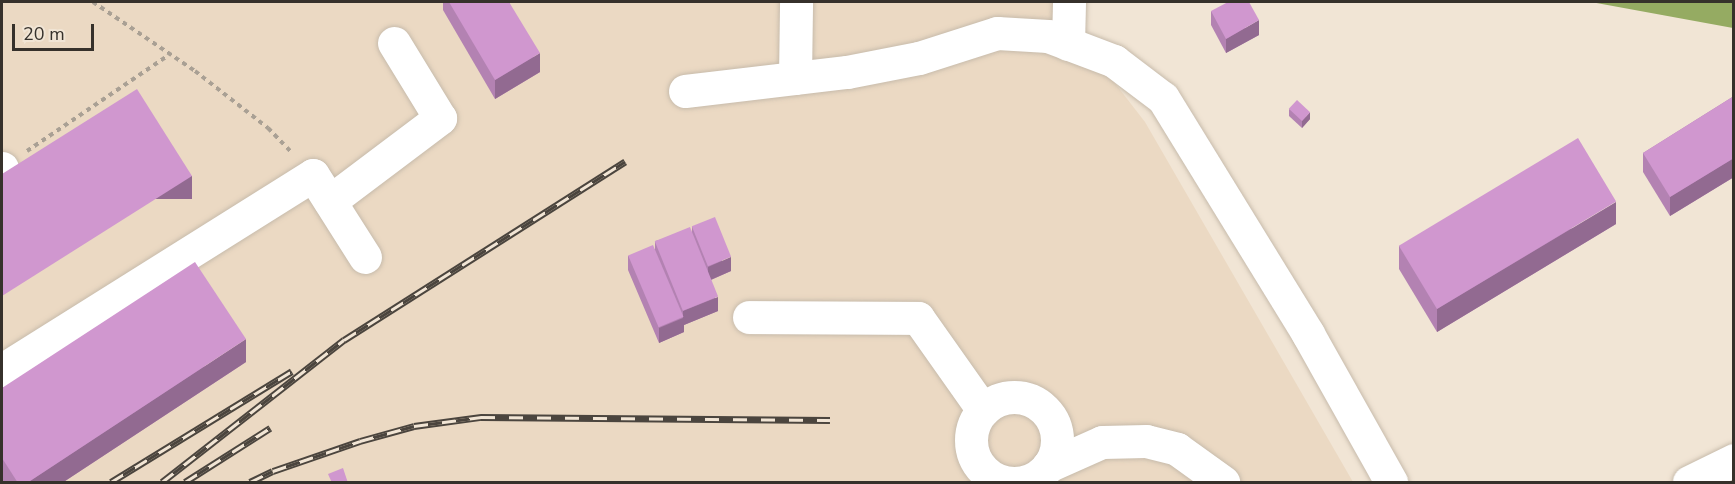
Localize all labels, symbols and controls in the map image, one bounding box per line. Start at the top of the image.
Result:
scale bar [15,12,98,50]
text: 20 m [23,22,65,46]

